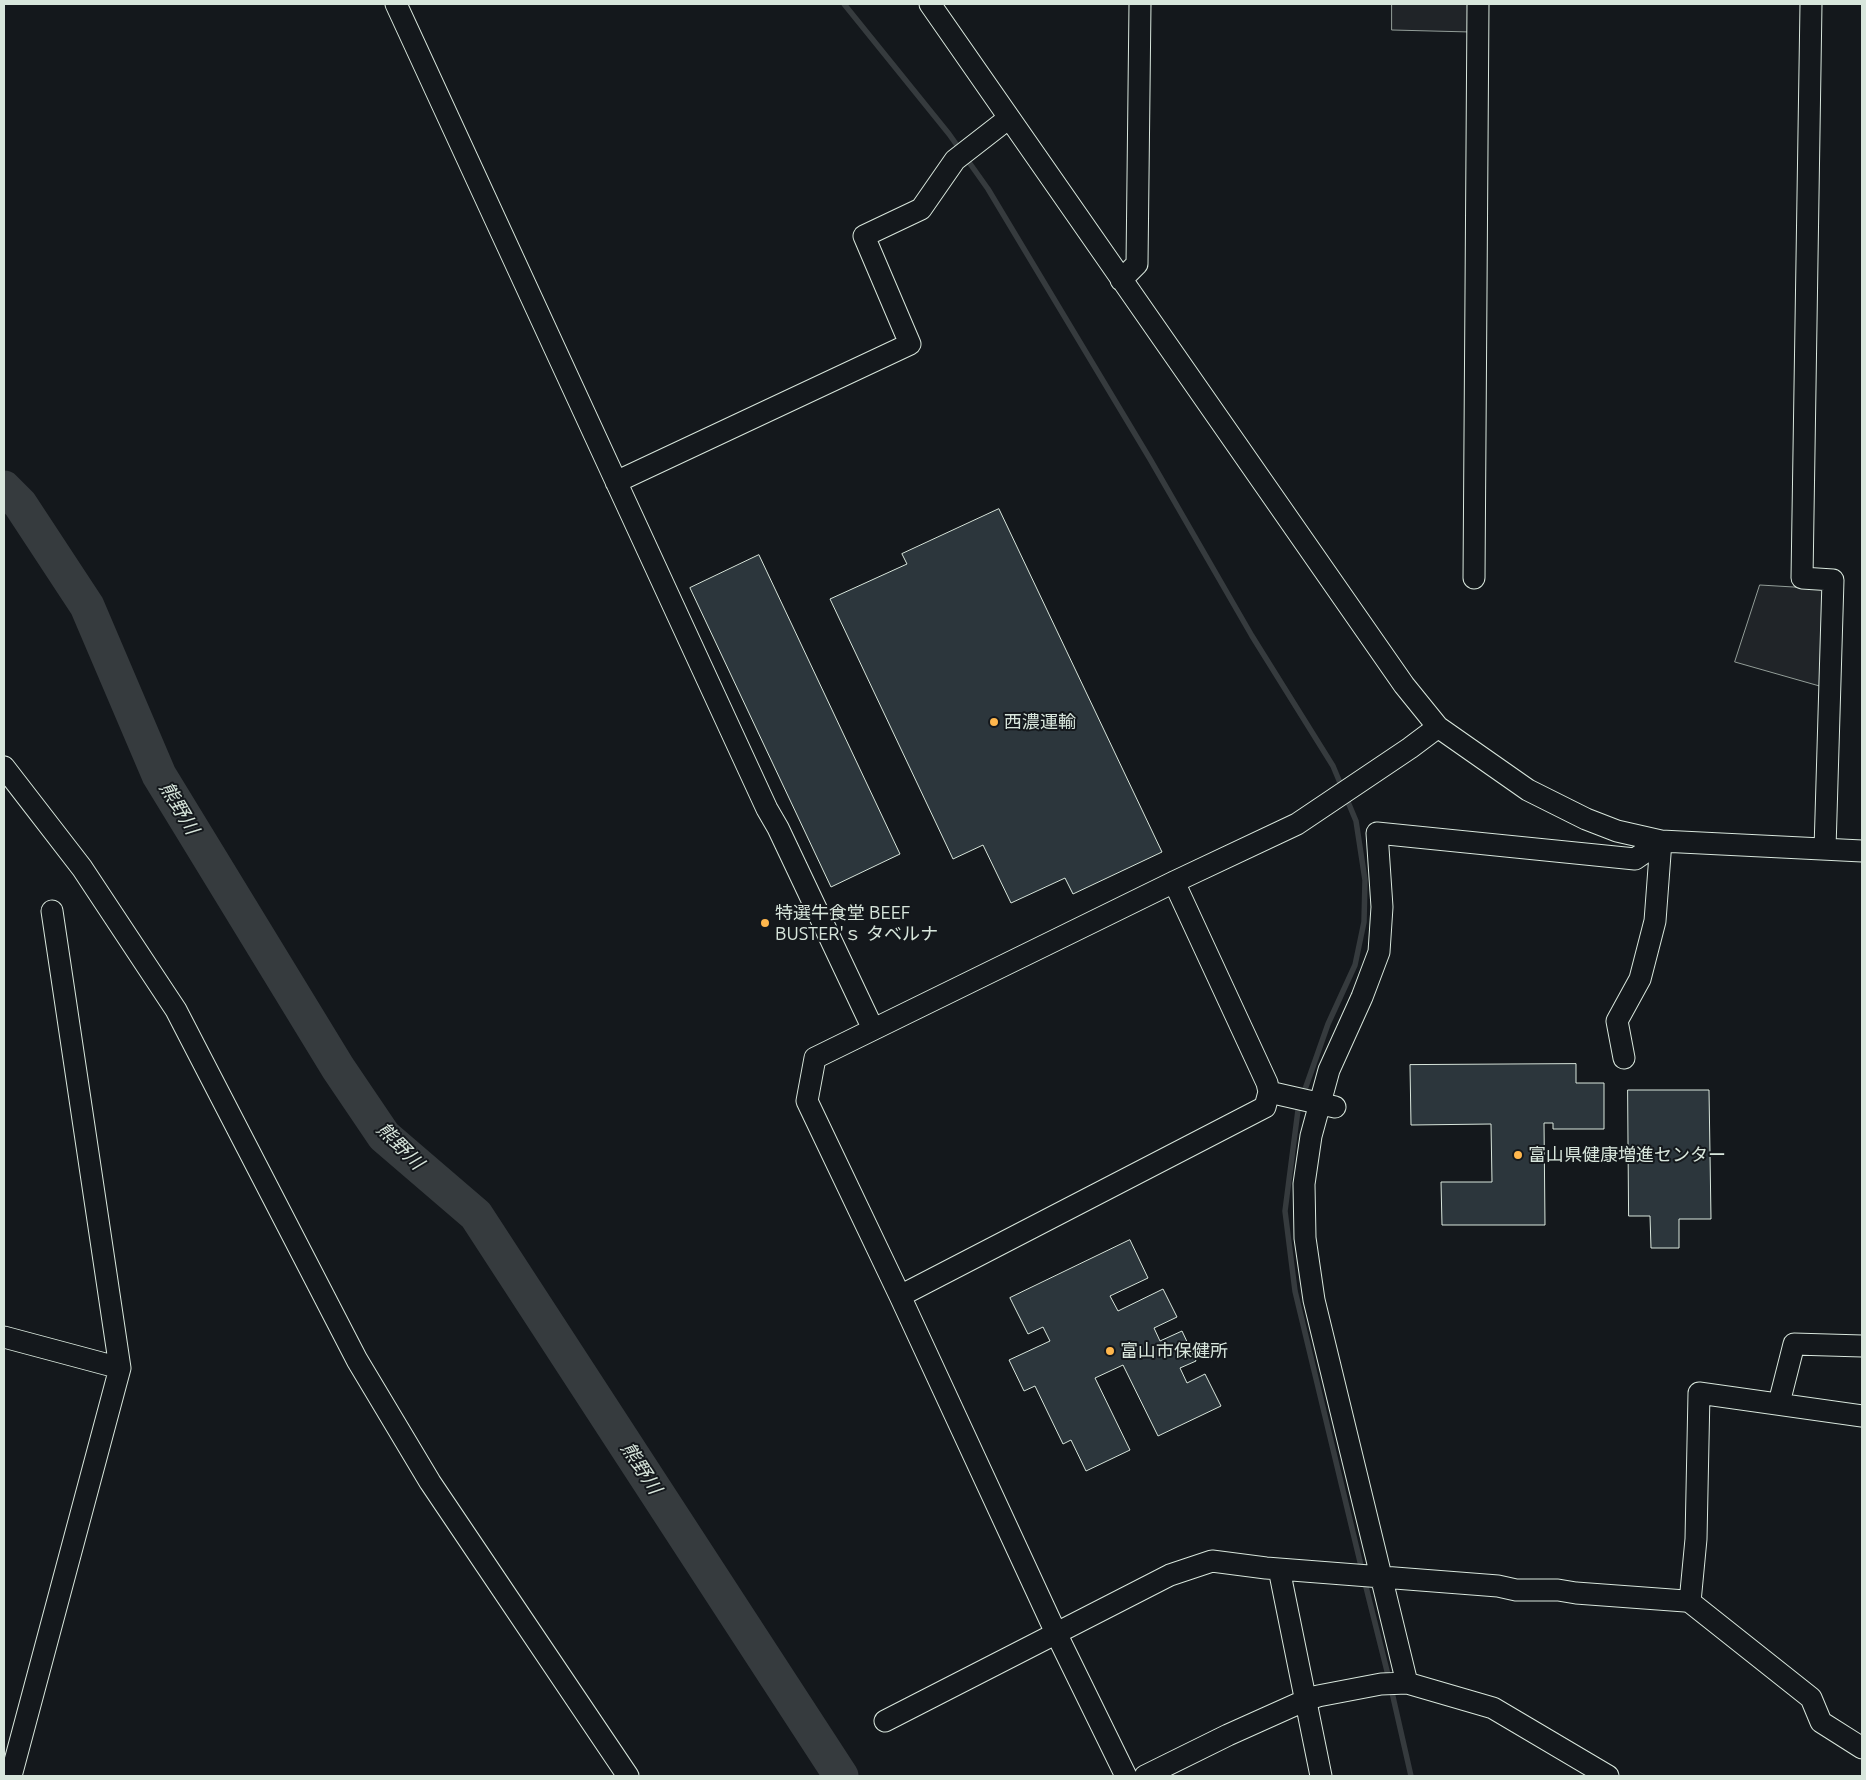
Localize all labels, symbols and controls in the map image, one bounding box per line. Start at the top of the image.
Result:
place label: 西濃運輸 [1004,711,1076,733]
marker: 西濃運輸 [988,716,1000,728]
water label: 熊野川 [155,778,203,838]
place label: 特選牛食堂 BEEF BUSTER'ｓ タベルナ [775,902,938,944]
marker: 特選牛食堂 BEEF BUSTER'ｓ タベルナ [759,917,771,929]
water label: 熊野川 [372,1118,428,1174]
place label: 富山県健康増進センター [1528,1144,1726,1166]
marker: 富山県健康増進センター [1512,1149,1524,1161]
place label: 富山市保健所 [1120,1340,1228,1362]
marker: 富山市保健所 [1104,1345,1116,1357]
water label: 熊野川 [616,1438,666,1498]

